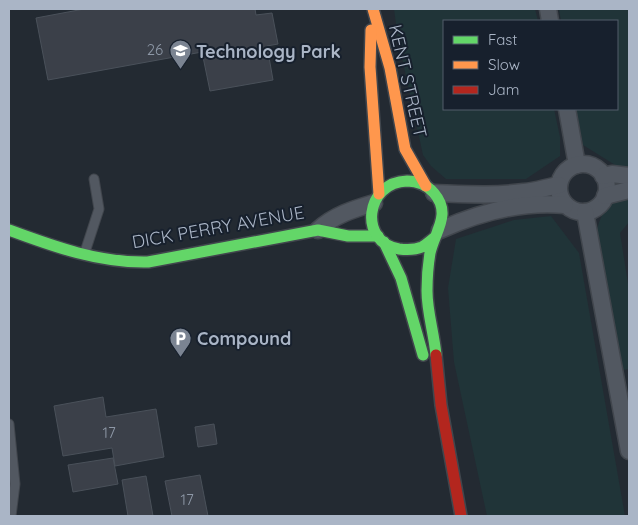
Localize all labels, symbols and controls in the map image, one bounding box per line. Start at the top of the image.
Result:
legend [443,20,618,110]
street label: KENT STREET [384,22,432,140]
text: Fast [488,30,517,49]
school or university icon: Technology Park [168,39,192,70]
house number: 26 [147,40,163,59]
place label: Technology Park [196,40,341,63]
text: Slow [488,55,520,74]
text: Jam [488,80,519,99]
street label: DICK PERRY AVENUE [130,201,306,253]
parking icon: Compound [169,326,193,357]
place label: Compound [197,327,291,350]
house number: 17 [102,423,116,442]
house number: 17 [180,490,194,509]

